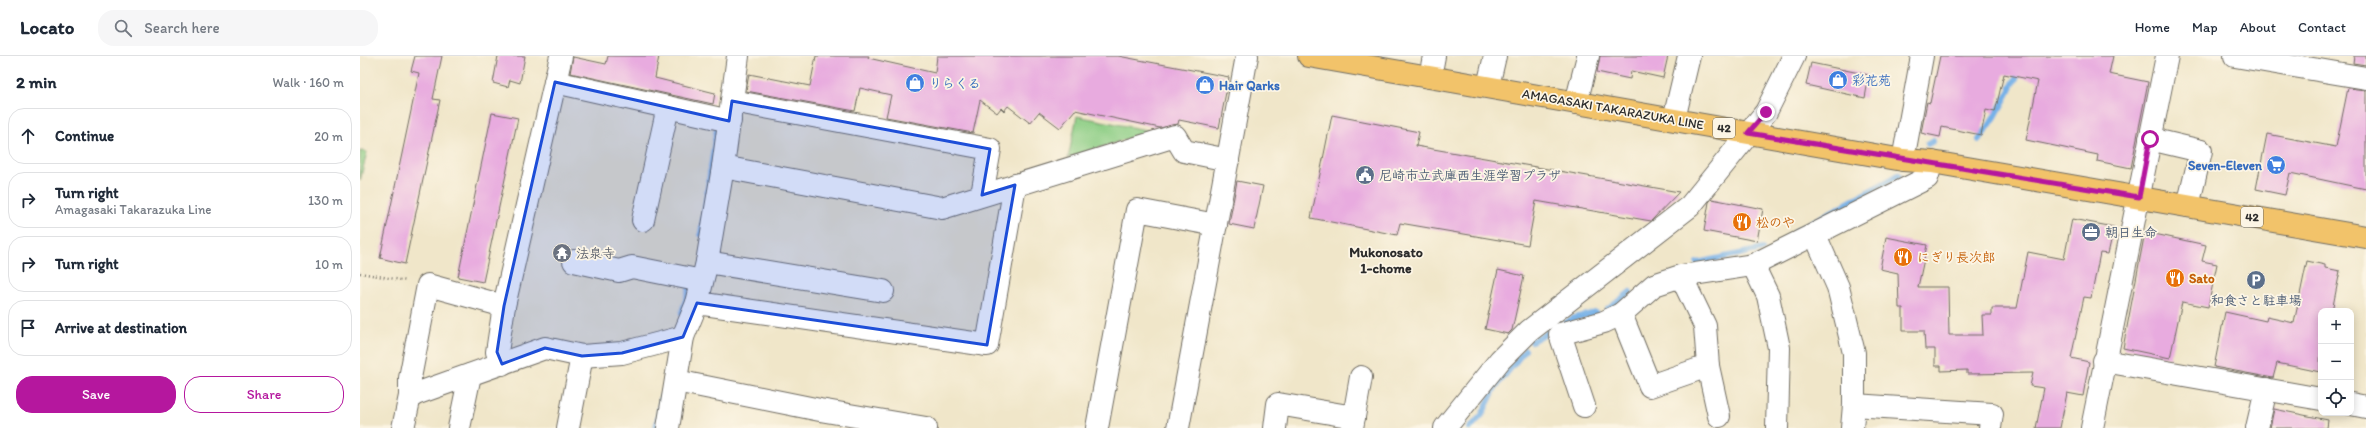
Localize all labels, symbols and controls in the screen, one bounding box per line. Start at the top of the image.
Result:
search box [98,10,378,46]
text: Locato [20,16,74,39]
icon: search [112,17,134,39]
text: Search here [144,19,220,37]
text: Home [2135,19,2170,36]
text: Map [2192,19,2218,36]
text: About [2240,19,2276,36]
text: Contact [2298,19,2346,36]
shop icon: 彩花苑 [1827,69,1849,91]
text: 2 min [16,72,56,92]
shop icon: りらくる [904,72,926,94]
place label: 彩花苑 [1852,73,1891,88]
shop icon: Hair Qarks [1194,74,1216,96]
text: Walk · 160 m [273,75,344,90]
place label: りらくる [929,76,981,91]
place label: Hair Qarks [1219,78,1280,93]
street label: AMAGASAKI TAKARAZUKA LINE [1521,86,1705,132]
route end [1757,103,1775,121]
road number: 42 [1713,118,1735,138]
icon: ahead [17,125,39,147]
text: Continue [55,127,114,145]
text: 20 m [314,129,343,144]
route start [2141,130,2159,148]
supermarket icon: Seven-Eleven [2265,154,2287,176]
place label: Seven-Eleven [2188,158,2263,173]
public building icon: 尼崎市立武庫西生涯学習プラザ [1354,164,1376,186]
place label: 尼崎市立武庫西生涯学習プラザ [1379,168,1561,183]
text: Turn right [55,184,119,202]
icon: right [17,189,39,211]
text: 130 m [308,193,343,208]
text: Amagasaki Takarazuka Line [55,202,211,217]
road number: 42 [2241,207,2263,227]
restaurant icon: 松のや [1731,211,1753,233]
place label: 松のや [1756,215,1795,230]
office icon: 朝日生命 [2080,221,2102,243]
place label: 朝日生命 [2105,225,2157,240]
temple icon: 法泉寺 [551,242,573,264]
district label: Mukonosato 1-chome [1349,244,1423,277]
place label: 法泉寺 [576,246,615,261]
restaurant icon: にぎり長次郎 [1892,246,1914,268]
place label: にぎり長次郎 [1917,250,1995,265]
icon: right [17,253,39,275]
text: Turn right [55,255,119,273]
text: 10 m [315,257,343,272]
restaurant icon: Sato [2164,267,2186,289]
parking icon: 和食さと駐車場 [2245,269,2267,291]
place label: Sato [2189,271,2215,286]
place label: 和食さと駐車場 [2210,293,2302,308]
map controls [2318,308,2354,416]
button: + [2318,308,2354,344]
icon: arrive [17,317,39,339]
text: Arrive at destination [55,319,187,337]
button: − [2318,344,2354,380]
button: Save [16,376,176,413]
button: Share [184,376,344,413]
button: locate [2318,380,2354,416]

